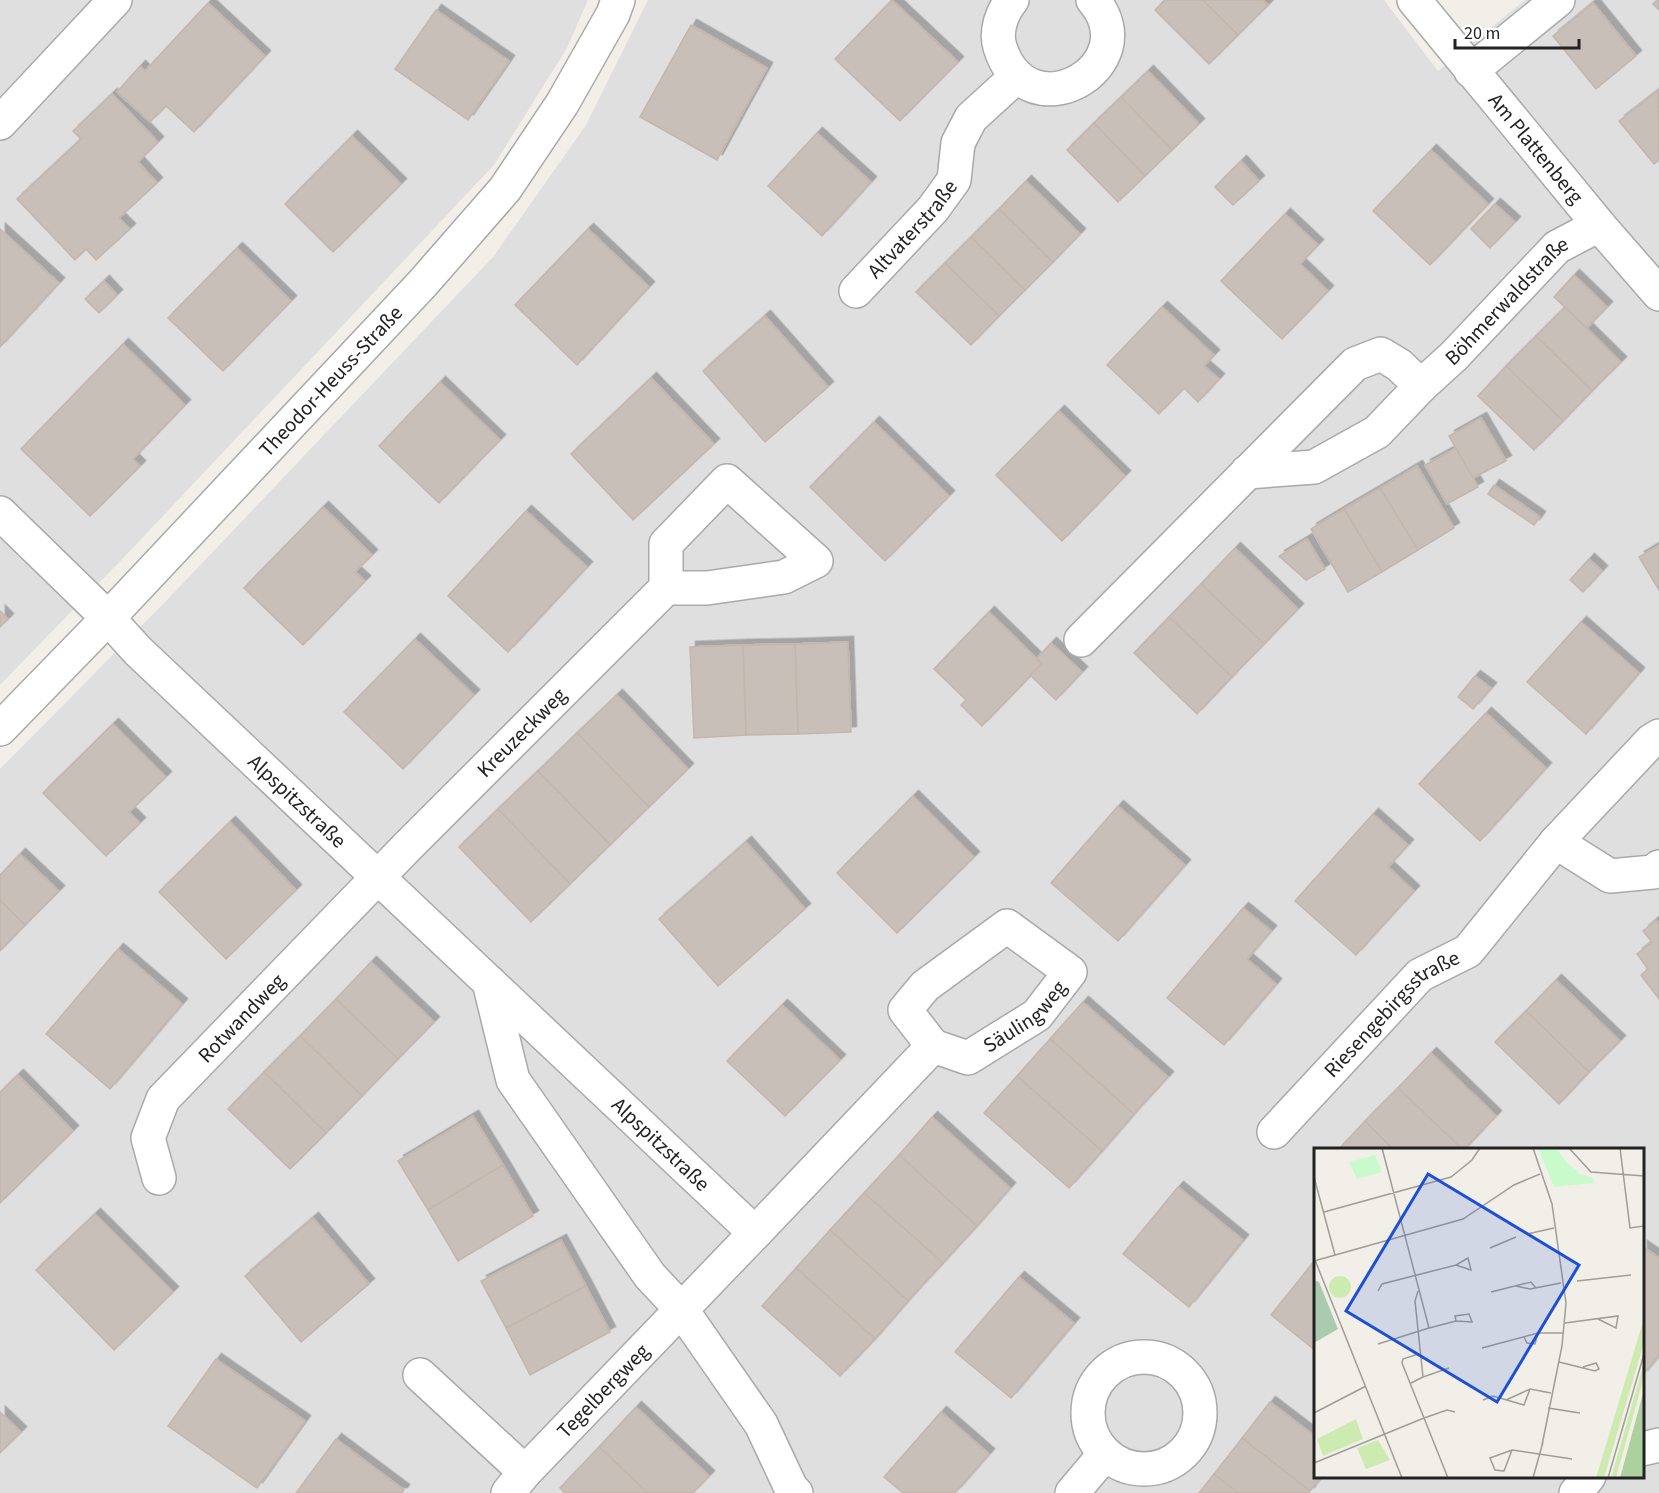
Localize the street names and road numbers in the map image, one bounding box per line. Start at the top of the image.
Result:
street label: Am Plattenberg [1481,86,1591,211]
street label: Altvaterstraße [860,173,965,285]
street label: Böhmerwaldstraße [1438,229,1574,372]
street label: Theodor-Heuss-Straße [252,299,410,464]
street label: Kreuzeckweg [470,681,573,784]
street label: Alpspitzstraße [241,747,353,855]
street label: Riesengebirgsstraße [1317,943,1465,1084]
street label: Rotwandweg [191,966,292,1070]
street label: Säulingweg [977,974,1074,1060]
street label: Alpspitzstraße [605,1090,717,1198]
street label: Tegelbergweg [550,1337,656,1445]

